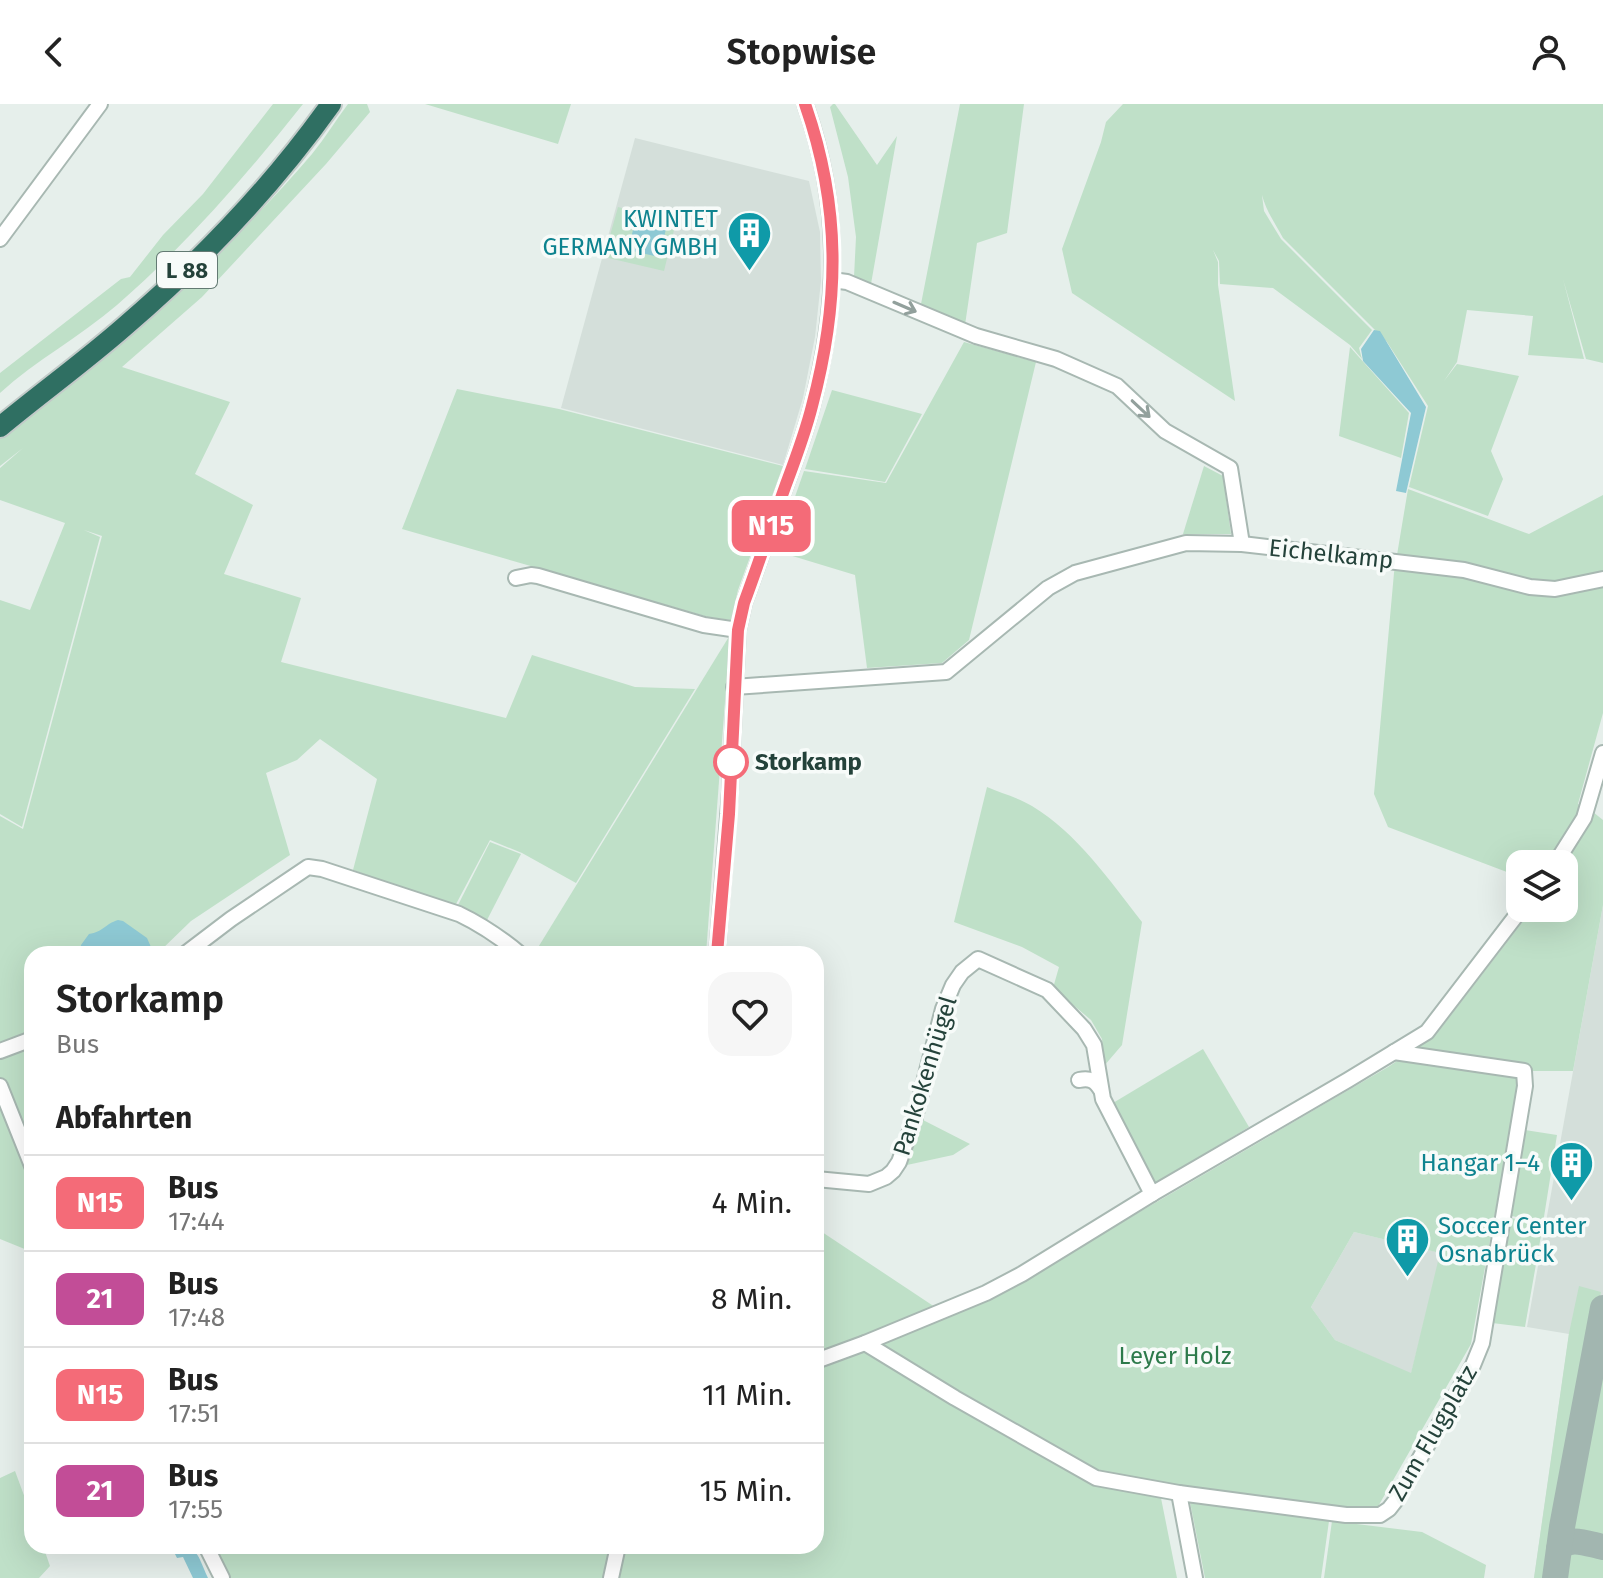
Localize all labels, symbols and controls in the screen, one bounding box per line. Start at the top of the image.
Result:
icon: back [32,30,76,74]
text: Stopwise [727,30,876,74]
icon: person [1527,30,1571,74]
place label: KWINTET GERMANY GMBH [542,205,719,261]
building icon: KWINTET GERMANY GMBH [725,209,773,272]
road number: L 88 [157,252,217,288]
one-way arrow [892,300,917,315]
one-way arrow [1131,399,1151,417]
line badge: N15 [725,500,817,552]
text: N15 [748,509,794,542]
street label: Eichelkamp [1267,534,1395,574]
marker: Storkamp [714,745,748,779]
place label: Storkamp [755,748,862,776]
map controls [1506,850,1578,922]
button: layers [1506,850,1578,922]
button: heart [708,972,792,1056]
text: Storkamp [56,976,224,1022]
street label: Pankokenhügel [887,993,963,1159]
text: Bus [56,1029,99,1060]
text: Abfahrten [56,1100,192,1136]
building icon: Hangar 1–4 [1547,1139,1595,1202]
place label: Hangar 1–4 [1420,1149,1540,1177]
text: Bus [168,1170,218,1206]
text: 4 Min. [712,1185,792,1221]
text: N15 [77,1186,123,1219]
text: 17:44 [168,1206,225,1237]
place label: Soccer Center Osnabrück [1438,1212,1587,1268]
building icon: Soccer Center Osnabrück [1383,1216,1431,1279]
text: Bus [168,1266,218,1302]
text: 8 Min. [711,1281,792,1317]
text: 21 [87,1282,113,1315]
text: 17:48 [168,1302,225,1333]
park label: Leyer Holz [1119,1342,1231,1370]
street label: Zum Flugplatz [1383,1360,1483,1506]
text: Bus [168,1362,218,1398]
text: 11 Min. [702,1377,792,1413]
text: N15 [77,1378,123,1411]
text: 17:51 [168,1398,220,1429]
text: Bus [168,1458,218,1494]
text: 15 Min. [699,1473,792,1509]
text: 21 [87,1474,113,1507]
text: 17:55 [168,1494,223,1525]

